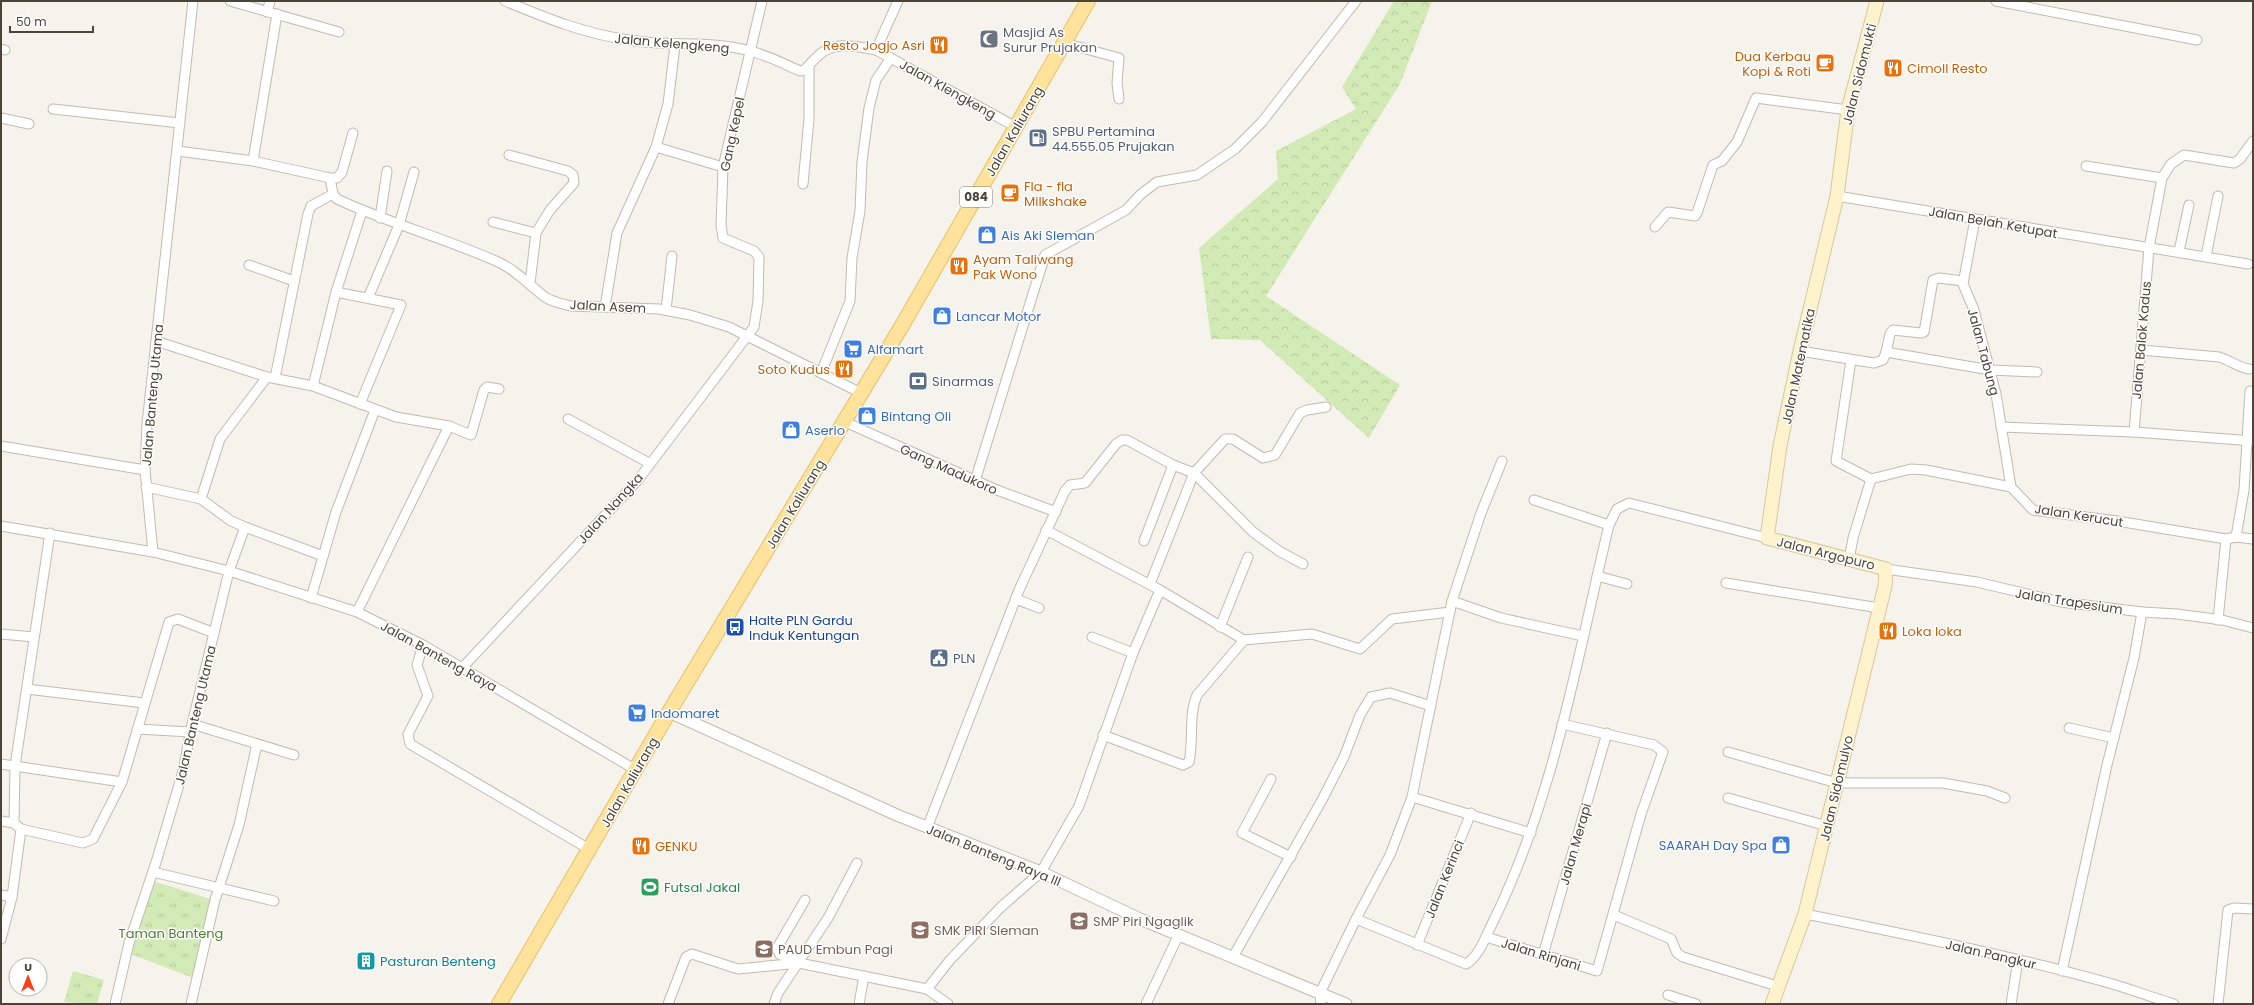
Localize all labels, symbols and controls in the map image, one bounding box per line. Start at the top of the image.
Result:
scale bar [10,8,93,34]
text: 50 m [16,13,47,30]
street label: Jalan Sidomukti [1838,21,1881,127]
place label: Masjid As Surur Prujakan [1003,23,1097,57]
mosque icon: Masjid As Surur Prujakan [978,28,1000,50]
street label: Jalan Kelengkeng [614,29,730,58]
restaurant icon: Resto Jogjo Asri [928,34,950,56]
place label: Resto Jogjo Asri [823,36,925,55]
place label: Dua Kerbau Kopi & Roti [1735,47,1811,81]
cafe icon: Dua Kerbau Kopi & Roti [1814,52,1836,74]
street label: Jalan Klengkeng [896,55,999,124]
restaurant icon: Cimoll Resto [1882,57,1904,79]
place label: Cimoll Resto [1907,59,1988,78]
street label: Jalan Kaliurang [981,83,1048,180]
street label: Gang Kepel [715,95,750,173]
place label: SPBU Pertamina 44.555.05 Prujakan [1052,122,1175,156]
fuel station icon: SPBU Pertamina 44.555.05 Prujakan [1027,127,1049,149]
place label: Fla - fla Milkshake [1024,177,1087,211]
cafe icon: Fla - fla Milkshake [999,182,1021,204]
road number: 084 [960,187,992,207]
street label: Jalan Belah Ketupat [1927,202,2059,243]
shop icon: Ais Aki Sleman [976,224,998,246]
place label: Ais Aki Sleman [1001,226,1095,245]
place label: Ayam Taliwang Pak Wono [973,250,1074,284]
restaurant icon: Ayam Taliwang Pak Wono [948,255,970,277]
street label: Jalan Balok Kadus [2127,280,2156,400]
street label: Jalan Asem [569,295,647,318]
shop icon: Lancar Motor [931,305,953,327]
street label: Jalan Tabung [1963,306,2004,398]
place label: Lancar Motor [956,307,1041,326]
street label: Jalan Matematika [1777,307,1820,426]
street label: Jalan Banteng Utama [137,323,168,467]
supermarket icon: Alfamart [842,338,864,360]
place label: Alfamart [867,340,924,359]
restaurant icon: Soto Kudus [833,358,855,380]
place label: Soto Kudus [758,360,830,379]
bank icon: Sinarmas [907,370,929,392]
place label: Sinarmas [932,372,994,391]
shop icon: Bintang Oli [856,405,878,427]
place label: Bintang Oli [881,407,951,426]
shop icon: Aserio [780,419,802,441]
place label: Aserio [805,421,845,440]
street label: Gang Madukoro [897,439,1001,499]
street label: Jalan Kaliurang [761,456,830,553]
street label: Jalan Nangka [573,469,648,548]
street label: Jalan Kerucut [2033,499,2125,532]
street label: Jalan Argopuro [1775,532,1877,575]
street label: Jalan Trapesium [2014,584,2124,619]
place label: Halte PLN Gardu Induk Kentungan [749,611,859,645]
street label: Jalan Banteng Raya [377,616,501,696]
bus stop icon: Halte PLN Gardu Induk Kentungan [724,616,746,638]
restaurant icon: Loka loka [1877,620,1899,642]
place label: Loka loka [1902,622,1962,641]
street label: Jalan Banteng Utama [170,644,221,787]
public building icon: PLN [928,647,950,669]
place label: PLN [953,649,975,668]
supermarket icon: Indomaret [626,702,648,724]
place label: Indomaret [651,704,720,723]
street label: Jalan Sidomulyo [1815,733,1858,843]
street label: Jalan Kaliurang [596,734,663,831]
street label: Jalan Merapi [1555,801,1596,887]
street label: Jalan Banteng Raya III [924,820,1064,891]
shop icon: SAARAH Day Spa [1770,834,1792,856]
restaurant icon: GENKU [630,835,652,857]
place label: SAARAH Day Spa [1659,836,1767,855]
place label: GENKU [655,837,697,856]
street label: Jalan Kerinci [1420,837,1469,921]
sports icon: Futsal Jakal [639,876,661,898]
place label: Futsal Jakal [664,878,740,897]
school or university icon: SMP Piri Ngaglik [1068,910,1090,932]
place label: SMP Piri Ngaglik [1093,912,1194,931]
school or university icon: SMK PIRI Sleman [909,919,931,941]
place label: SMK PIRI Sleman [934,921,1039,940]
park label: Taman Banteng [119,924,223,943]
street label: Jalan Rinjani [1499,933,1583,976]
street label: Jalan Pangkur [1944,935,2038,974]
school or university icon: PAUD Embun Pagi [753,938,775,960]
place label: PAUD Embun Pagi [778,940,893,959]
building icon: Pasturan Benteng [355,950,377,972]
place label: Pasturan Benteng [380,952,496,971]
north arrow [8,957,48,997]
text: U [24,959,32,975]

